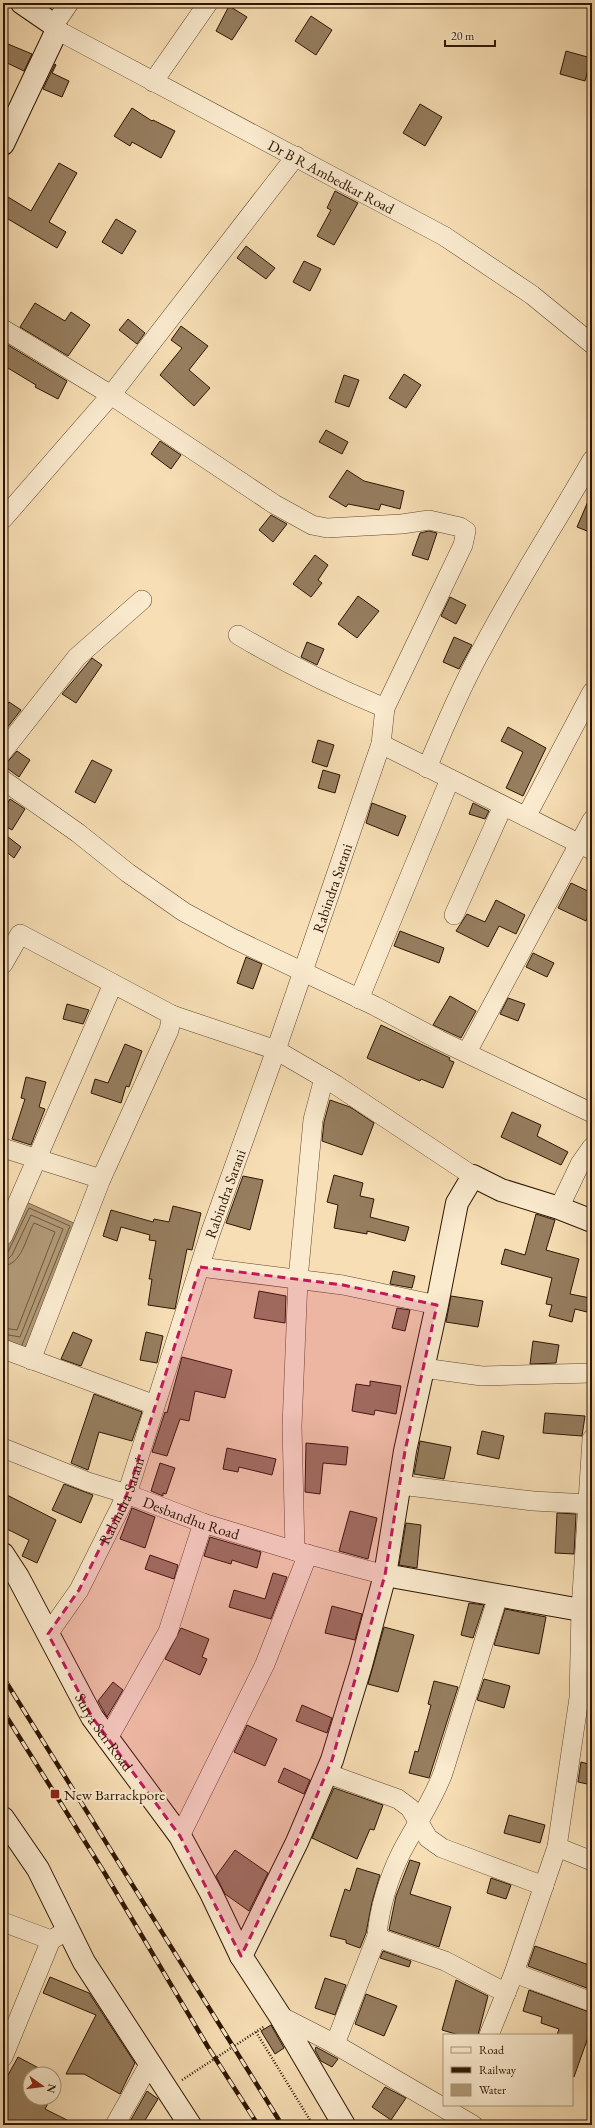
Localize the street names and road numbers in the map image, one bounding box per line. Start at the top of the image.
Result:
street label: Dr B R Ambedkar Road [265,135,398,218]
street label: Rabindra Sarani [308,840,356,935]
street label: Rabindra Sarani [200,1146,249,1241]
street label: Rabindra Sarani [94,1454,148,1547]
street label: Desbandhu Road [141,1492,242,1543]
street label: Surya Sen Road [71,1690,138,1775]

